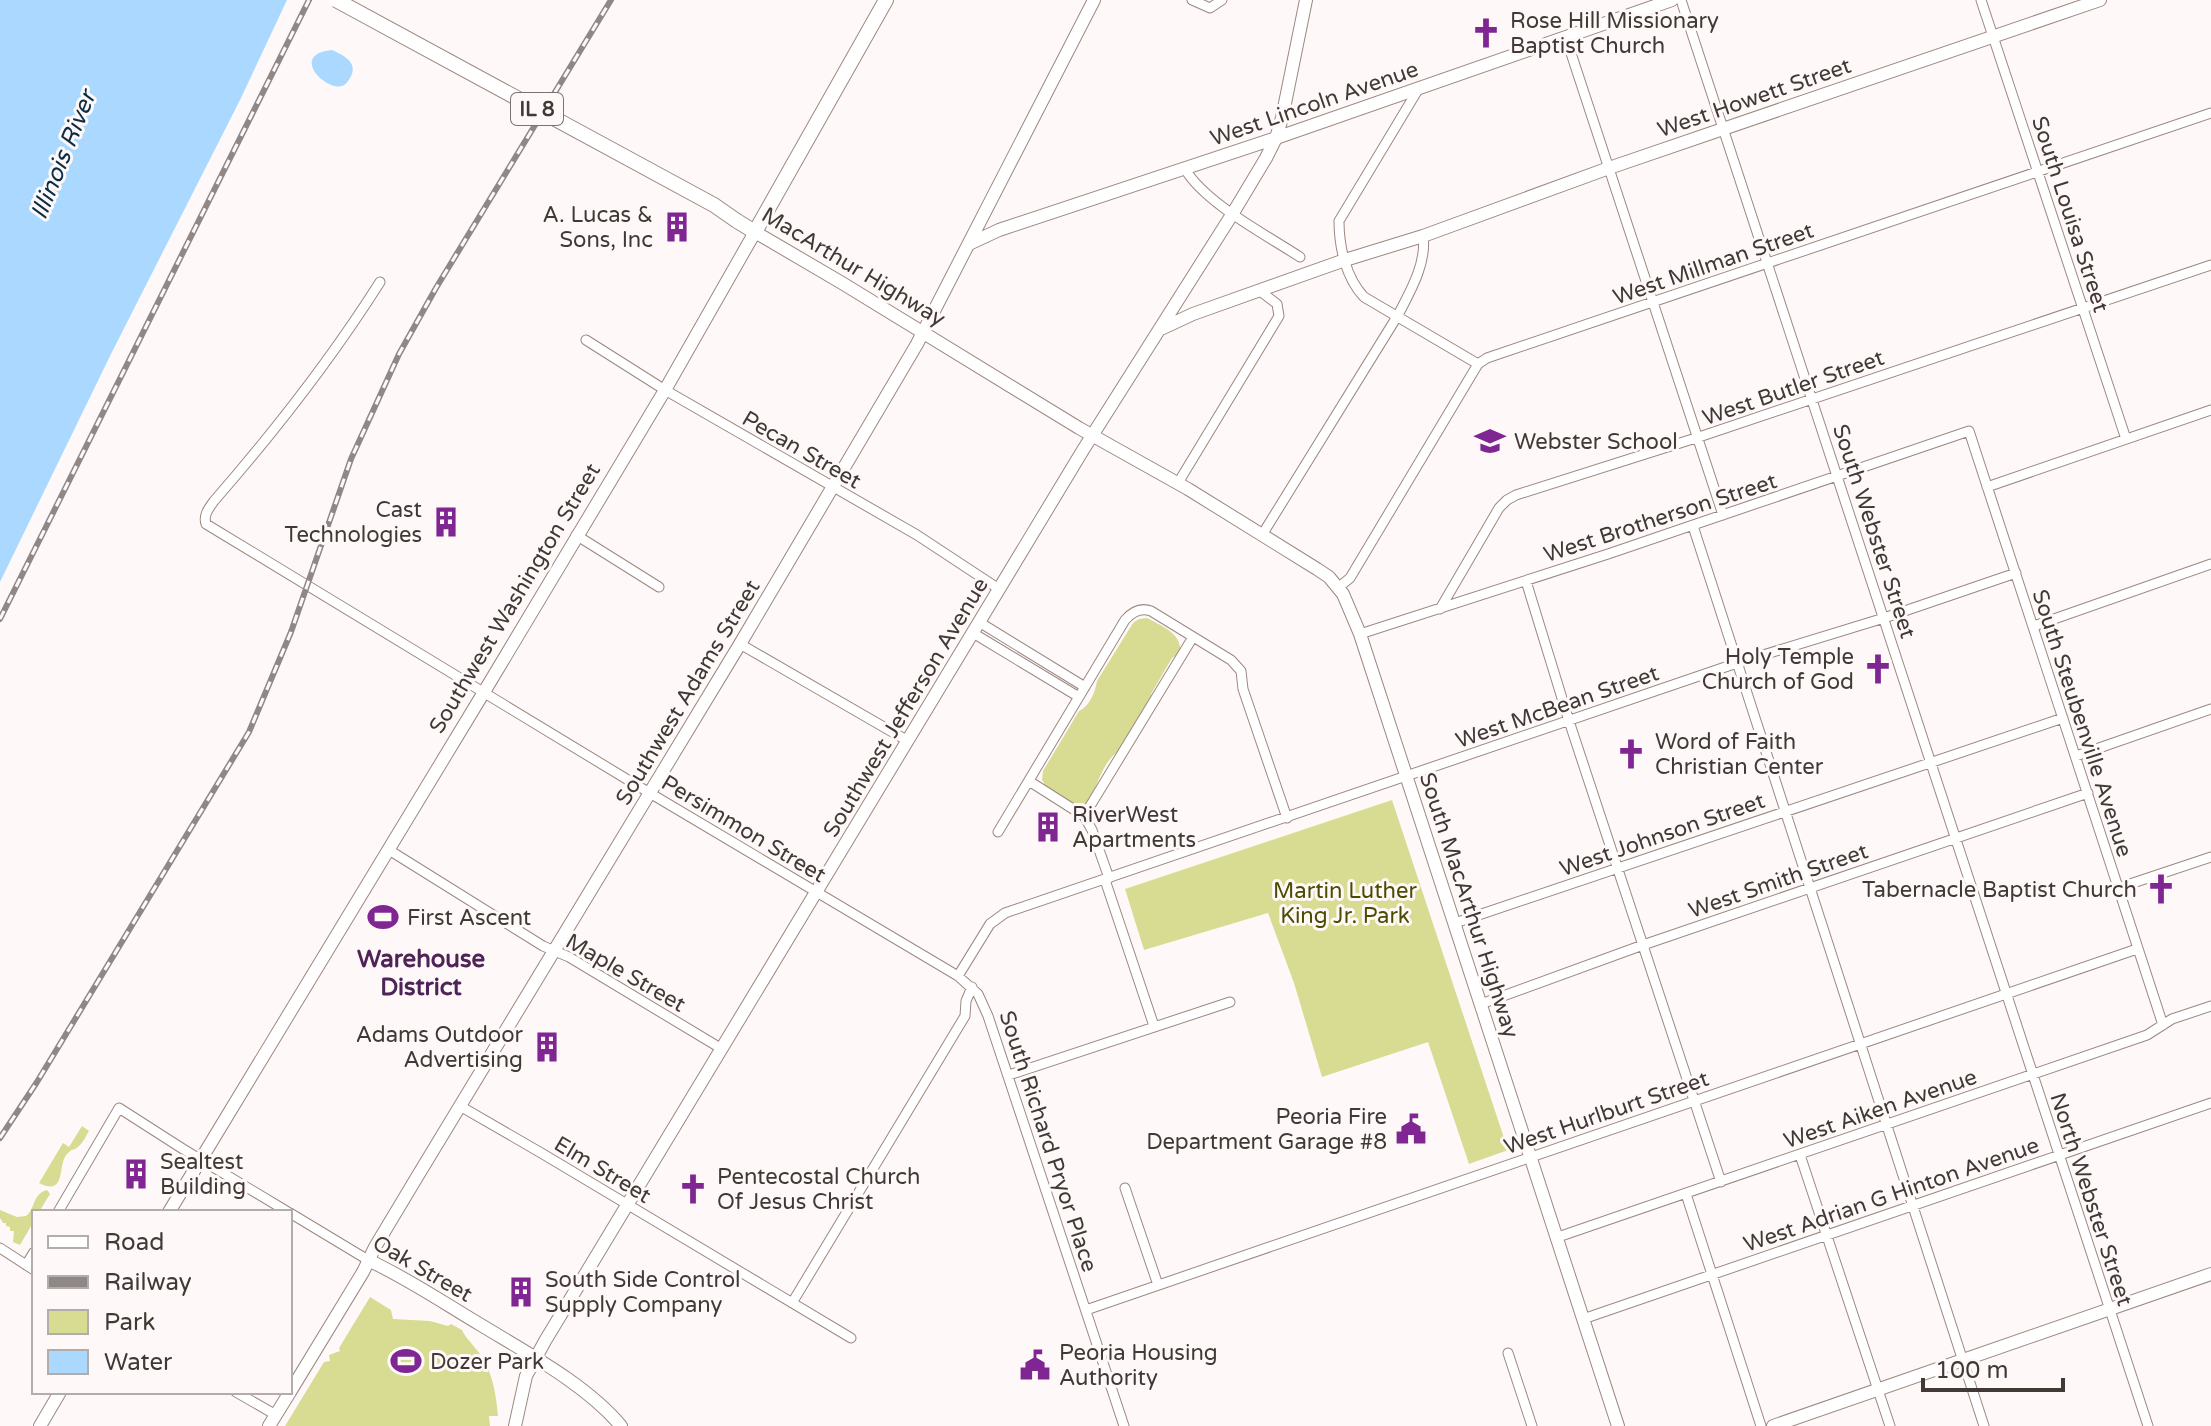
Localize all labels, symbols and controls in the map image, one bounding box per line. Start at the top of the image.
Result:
place label: Rose Hill Missionary Baptist Church [1510,8,1719,59]
church icon: Rose Hill Missionary Baptist Church [1469,16,1503,50]
street label: West Howett Street [1654,53,1855,143]
street label: West Lincoln Avenue [1207,56,1422,152]
water label: Illinois River [25,84,103,224]
road number: IL 8 [511,93,563,125]
street label: South Louisa Street [2026,113,2114,315]
place label: A. Lucas & Sons, Inc [543,202,653,253]
street label: MacArthur Highway [757,202,950,332]
building icon: A. Lucas & Sons, Inc [660,210,694,244]
street label: West Millman Street [1610,217,1817,310]
street label: West Butler Street [1699,345,1887,431]
street label: Pecan Street [737,405,866,494]
street label: South Webster Street [1827,421,1921,642]
school or university icon: Webster School [1473,424,1507,458]
place label: Webster School [1514,429,1678,455]
street label: Southwest Washington Street [424,459,606,738]
street label: West Brotherson Street [1541,468,1780,568]
place label: Cast Technologies [284,497,422,548]
building icon: Cast Technologies [429,505,463,539]
street label: Southwest Jefferson Avenue [818,573,994,842]
street label: Southwest Adams Street [610,575,765,810]
street label: South Steubenville Avenue [2026,586,2138,860]
place label: Holy Temple Church of God [1702,644,1854,695]
church icon: Holy Temple Church of God [1861,652,1895,686]
street label: West McBean Street [1452,660,1662,754]
place label: Word of Faith Christian Center [1655,729,1824,780]
church icon: Word of Faith Christian Center [1614,737,1648,771]
street label: South MacArthur Highway [1414,769,1524,1041]
street label: Persimmon Street [657,770,830,888]
street label: West Johnson Street [1557,788,1768,882]
place label: RiverWest Apartments [1072,802,1196,853]
building icon: RiverWest Apartments [1031,810,1065,844]
street label: West Smith Street [1685,838,1871,924]
church icon: Tabernacle Baptist Church [2144,872,2178,906]
place label: Tabernacle Baptist Church [1862,877,2137,903]
park label: Martin Luther King Jr. Park [1273,878,1417,929]
sports icon: First Ascent [366,900,400,934]
place label: First Ascent [407,905,531,931]
street label: Maple Street [561,928,690,1018]
district label: Warehouse District [357,945,485,1002]
street label: South Richard Pryor Place [994,1007,1103,1275]
place label: Adams Outdoor Advertising [356,1022,524,1073]
building icon: Adams Outdoor Advertising [530,1030,564,1064]
street label: West Aiken Avenue [1781,1064,1980,1154]
street label: West Hurlburt Street [1501,1066,1712,1160]
street label: North Webster Street [2044,1090,2138,1309]
place label: Peoria Fire Department Garage #8 [1146,1104,1387,1155]
public building icon: Peoria Fire Department Garage #8 [1394,1112,1428,1146]
street label: Elm Street [549,1131,656,1209]
street label: West Adrian G Hinton Avenue [1740,1132,2042,1258]
place label: Sealtest Building [160,1149,246,1200]
building icon: Sealtest Building [119,1157,153,1191]
place label: Pentecostal Church Of Jesus Christ [717,1164,920,1215]
church icon: Pentecostal Church Of Jesus Christ [676,1172,710,1206]
legend [32,1210,292,1394]
text: Road [104,1228,164,1257]
street label: Oak Street [368,1230,477,1308]
place label: South Side Control Supply Company [545,1267,741,1318]
text: Railway [104,1268,192,1297]
building icon: South Side Control Supply Company [504,1275,538,1309]
text: Park [104,1308,155,1337]
place label: Peoria Housing Authority [1059,1340,1218,1391]
scale bar [1923,1342,2063,1392]
sports icon: Dozer Park [389,1344,423,1378]
text: Water [104,1348,173,1377]
public building icon: Peoria Housing Authority [1018,1348,1052,1382]
place label: Dozer Park [430,1349,544,1375]
text: 100 m [1935,1356,2009,1385]

